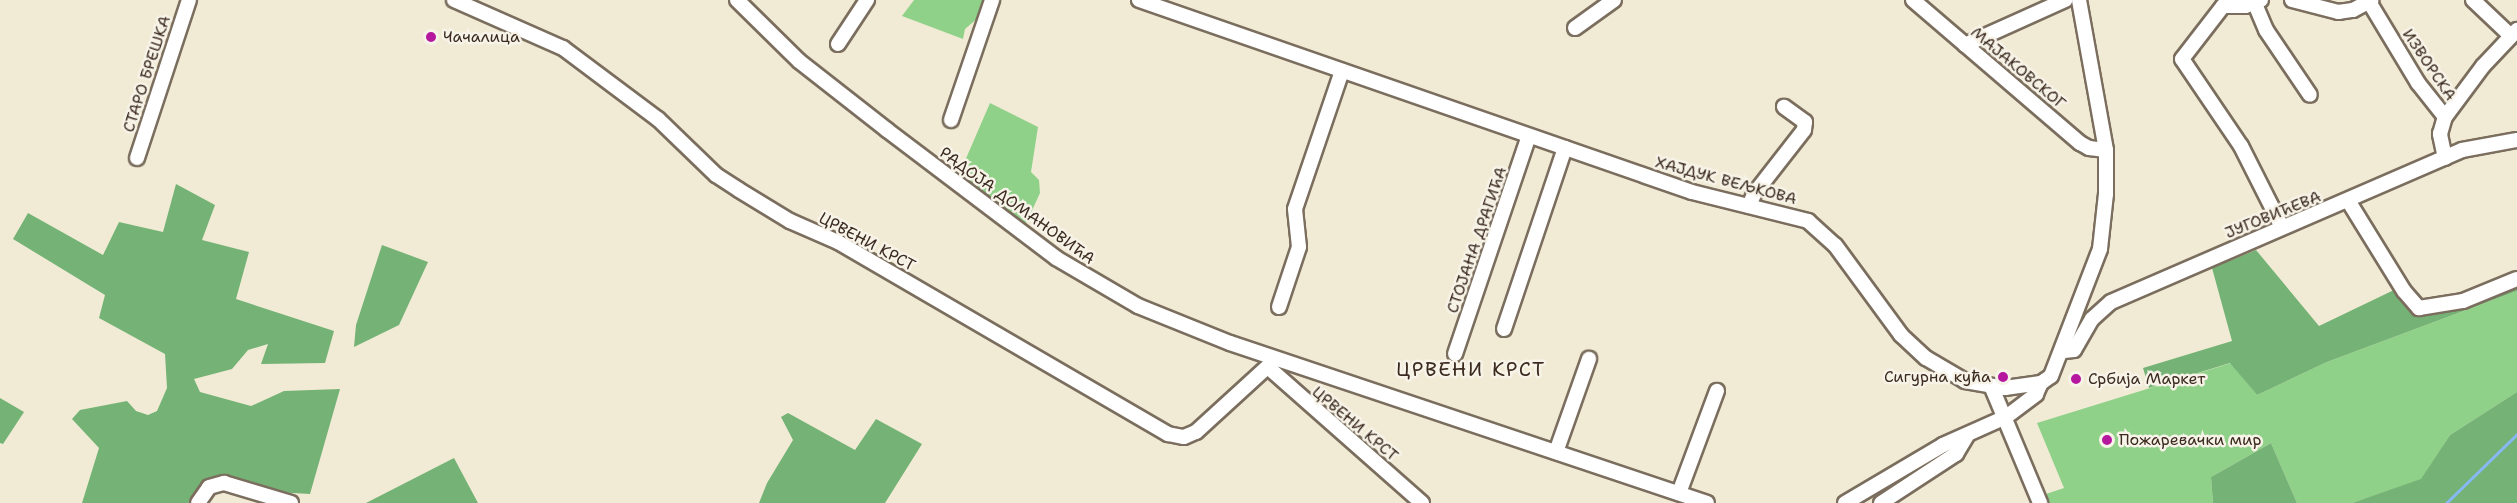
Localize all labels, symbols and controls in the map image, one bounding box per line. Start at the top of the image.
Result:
street label: СТАРО БРЕШКА [119,13,175,135]
street label: МАЈАКОВСКОГ [1967,23,2069,113]
street label: ИЗВОРСКА [2398,25,2460,105]
place label: Чачалица [443,27,520,47]
marker: Чачалица [424,30,438,44]
street label: РАДОЈА ДОМАНОВИЋА [936,143,1098,269]
street label: ХАЈДУК ВЕЉКОВА [1653,153,1799,209]
street label: СТОЈАНА ДРАГИЋА [1443,164,1511,316]
street label: ЈУГОВИЋЕВА [2222,187,2324,243]
street label: ЦРВЕНИ КРСТ [815,208,919,276]
district label: ЦРВЕНИ КРСТ [1396,357,1546,381]
place label: Сигурна кућа [1884,367,1991,387]
place label: Србија Маркет [2088,369,2205,389]
marker: Сигурна кућа [1996,370,2010,384]
marker: Србија Маркет [2069,372,2083,386]
street label: ЦРВЕНИ КРСТ [1308,382,1402,466]
place label: Пожаревачки мир [2119,430,2261,450]
marker: Пожаревачки мир [2100,433,2114,447]

